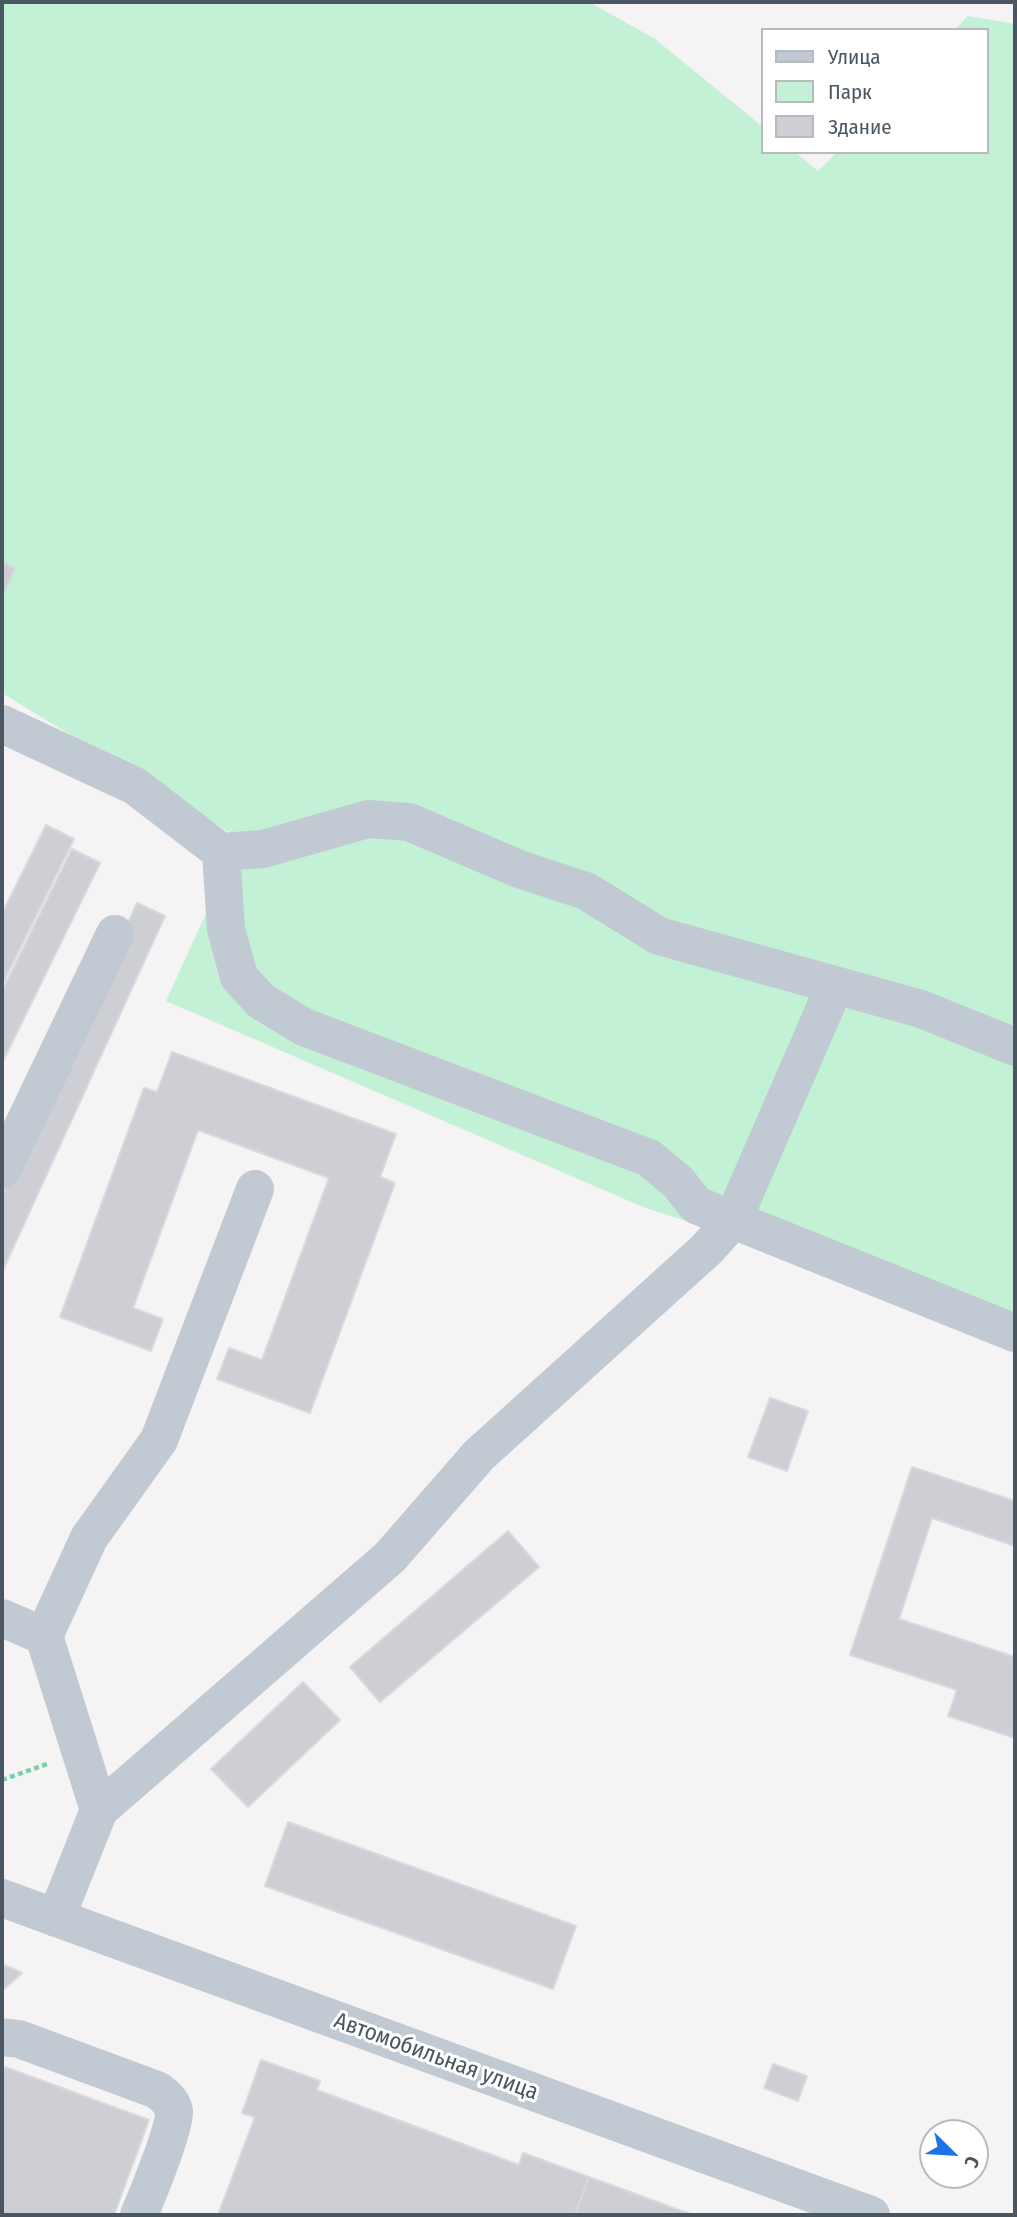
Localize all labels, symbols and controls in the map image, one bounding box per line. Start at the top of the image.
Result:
legend [762,28,989,154]
text: Улица [828,44,881,70]
text: Парк [828,79,872,105]
text: Здание [828,114,892,140]
street label: Автомобильная улица [330,2007,542,2107]
north arrow [919,2119,989,2189]
text: С [959,2153,984,2171]

